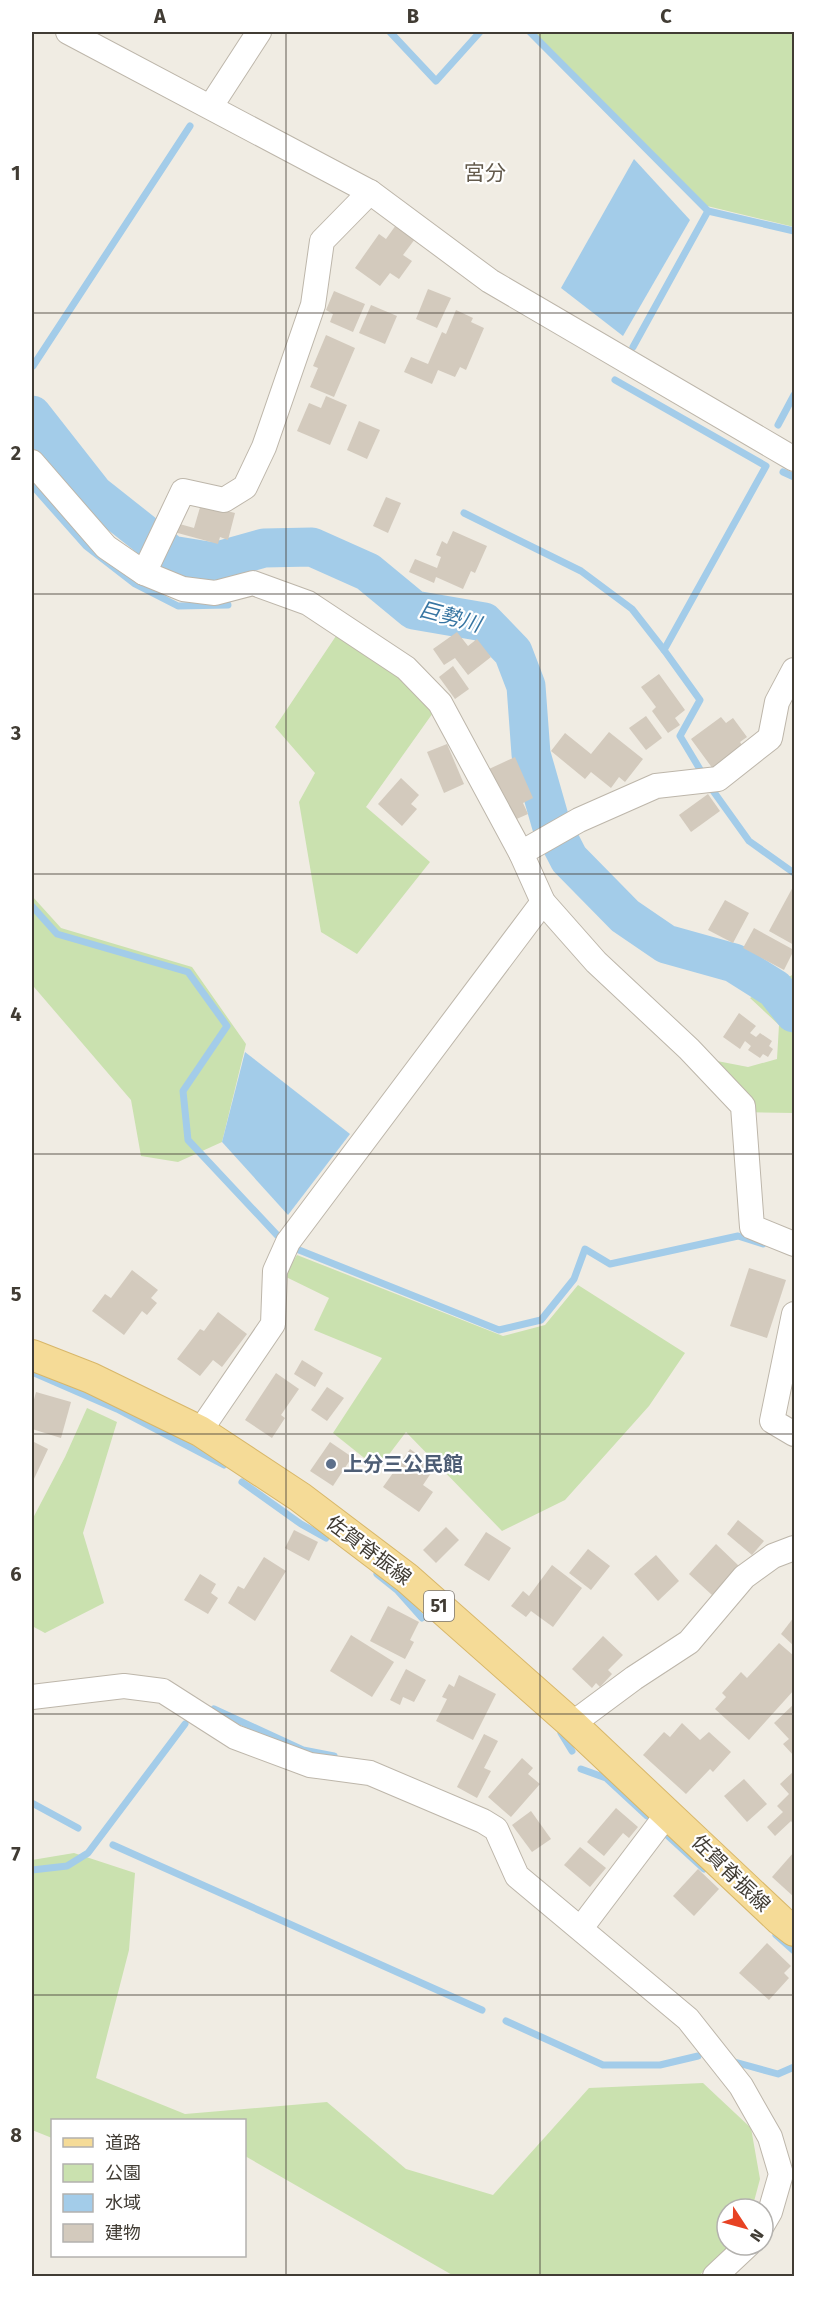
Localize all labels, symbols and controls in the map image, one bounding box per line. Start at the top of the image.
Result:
text: A [153,4,167,28]
text: B [407,4,419,28]
text: C [660,4,672,28]
district label: 宮分 [464,160,506,186]
text: 1 [11,161,21,185]
text: 2 [11,441,21,465]
water label: 巨勢川 [416,596,486,638]
text: 3 [10,721,21,745]
text: 4 [10,1002,22,1026]
text: 5 [11,1282,22,1306]
place label: 上分三公民館 [343,1452,463,1476]
marker: 上分三公民館 [324,1457,338,1471]
street label: 佐賀脊振線 [322,1510,416,1590]
text: 6 [10,1562,22,1586]
road number: 51 [424,1591,454,1621]
street label: 佐賀脊振線 [687,1830,775,1916]
text: 7 [11,1842,21,1866]
legend [51,2119,246,2257]
text: 8 [10,2123,22,2147]
text: 道路 [105,2132,141,2154]
text: 公園 [105,2162,141,2184]
text: 水域 [105,2192,141,2214]
north arrow [715,2197,775,2257]
text: 建物 [105,2222,141,2244]
text: N [746,2226,768,2245]

